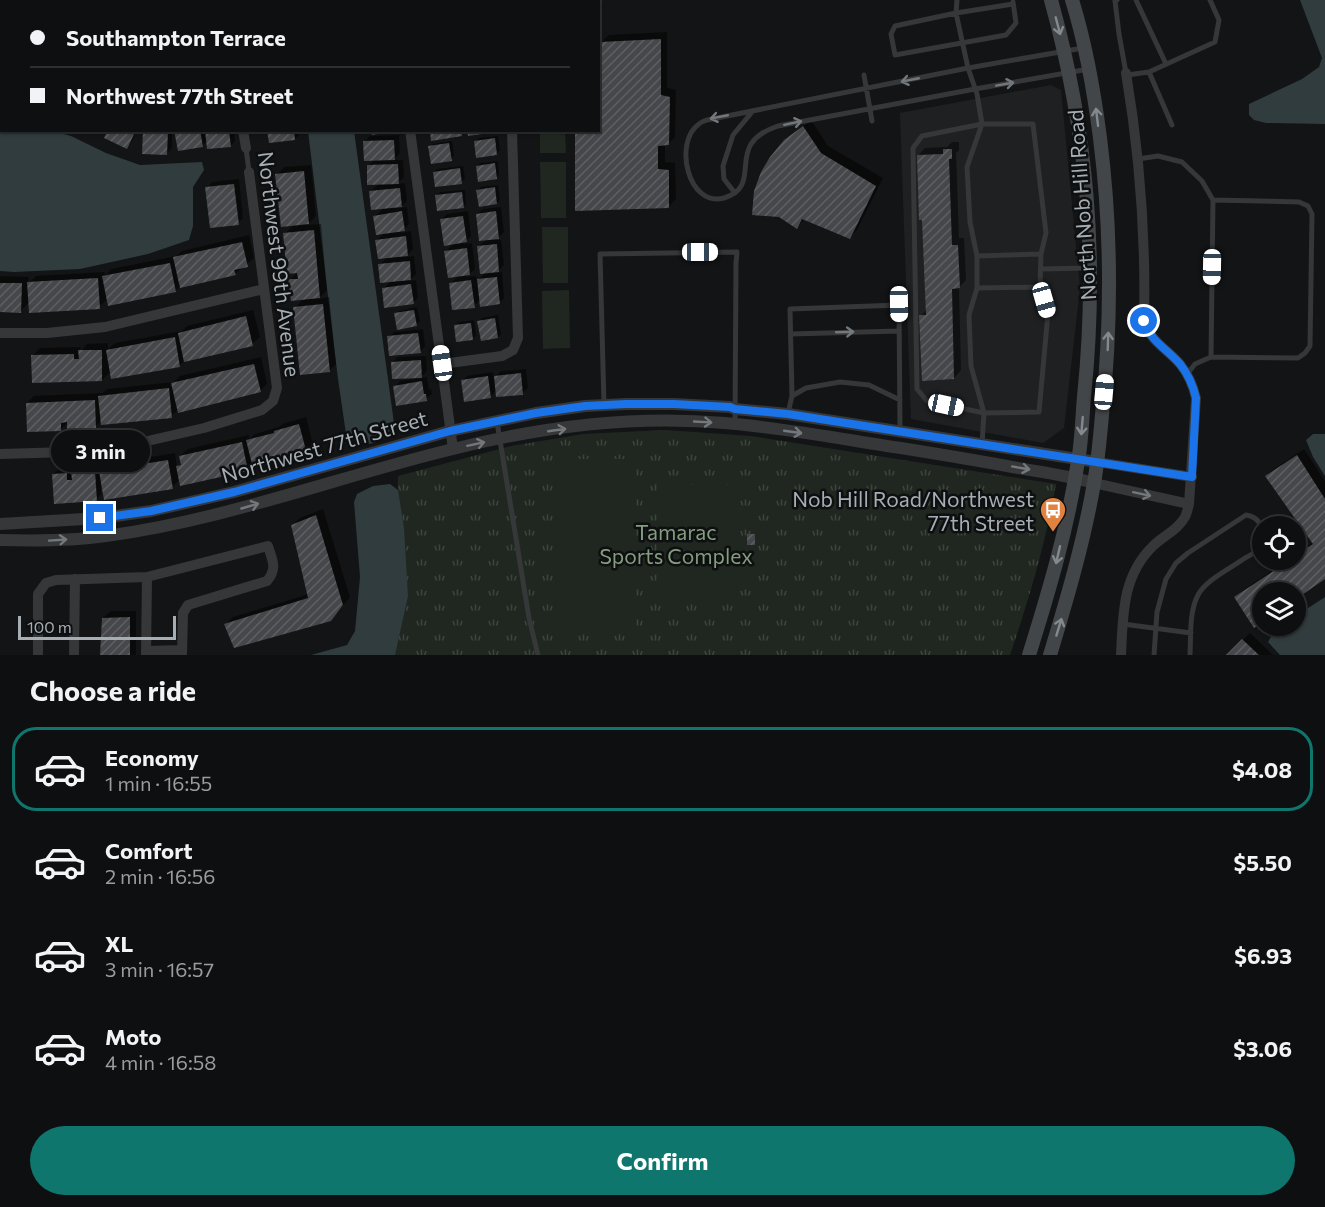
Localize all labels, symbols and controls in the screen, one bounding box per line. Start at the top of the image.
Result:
one-way arrow [1052,16,1064,35]
text: Southampton Terrace [66,24,286,51]
one-way arrow [901,75,921,86]
one-way arrow [995,78,1014,89]
text: Northwest 77th Street [66,82,293,109]
one-way arrow [1091,107,1102,127]
street label: North Nob Hill Road [1062,109,1100,301]
one-way arrow [710,112,729,123]
one-way arrow [782,117,802,128]
street label: Northwest 99th Avenue [254,150,306,378]
car [682,243,718,261]
car [1203,249,1221,285]
car [1030,280,1058,320]
car [890,286,908,322]
route start [1130,307,1157,334]
one-way arrow [835,326,855,338]
one-way arrow [1103,331,1114,351]
car [431,344,453,382]
car [1093,373,1115,411]
car [927,392,965,418]
street label: Northwest 77th Street [218,405,430,487]
one-way arrow [1076,415,1087,435]
one-way arrow [692,416,712,427]
one-way arrow [546,424,566,435]
one-way arrow [782,426,802,437]
callout: 3 min [51,431,150,473]
one-way arrow [466,438,485,449]
text: 3 min [75,439,126,463]
one-way arrow [1011,463,1030,474]
place label: Nob Hill Road/Northwest 77th Street [792,486,1034,535]
one-way arrow [1132,488,1151,500]
bus stop icon: Nob Hill Road/Northwest 77th Street [1038,495,1068,533]
one-way arrow [240,500,259,511]
route end [86,504,113,531]
map controls [1252,516,1306,636]
button: locate [1252,516,1306,570]
park label: Tamarac Sports Complex [599,519,753,568]
one-way arrow [48,534,68,545]
one-way arrow [1052,545,1063,565]
button: layers [1252,582,1306,636]
scale bar [18,613,176,640]
text: 100 m [27,617,72,636]
one-way arrow [1054,618,1065,637]
text: Choose a ride [30,674,196,707]
icon: car [33,742,87,796]
text: Economy [105,744,199,771]
text: $4.08 [1232,756,1292,783]
text: 1 min · 16:55 [105,771,212,795]
icon: car [33,835,87,889]
text: Comfort [105,837,193,864]
text: $5.50 [1234,849,1292,876]
text: 2 min · 16:56 [105,864,215,888]
icon: car [33,928,87,982]
text: XL [105,930,133,957]
text: $6.93 [1234,942,1292,969]
text: 3 min · 16:57 [105,957,214,981]
icon: car [33,1021,87,1075]
text: Moto [105,1023,161,1050]
text: $3.06 [1233,1035,1292,1062]
text: 4 min · 16:58 [105,1050,216,1074]
button: Confirm [30,1126,1295,1195]

